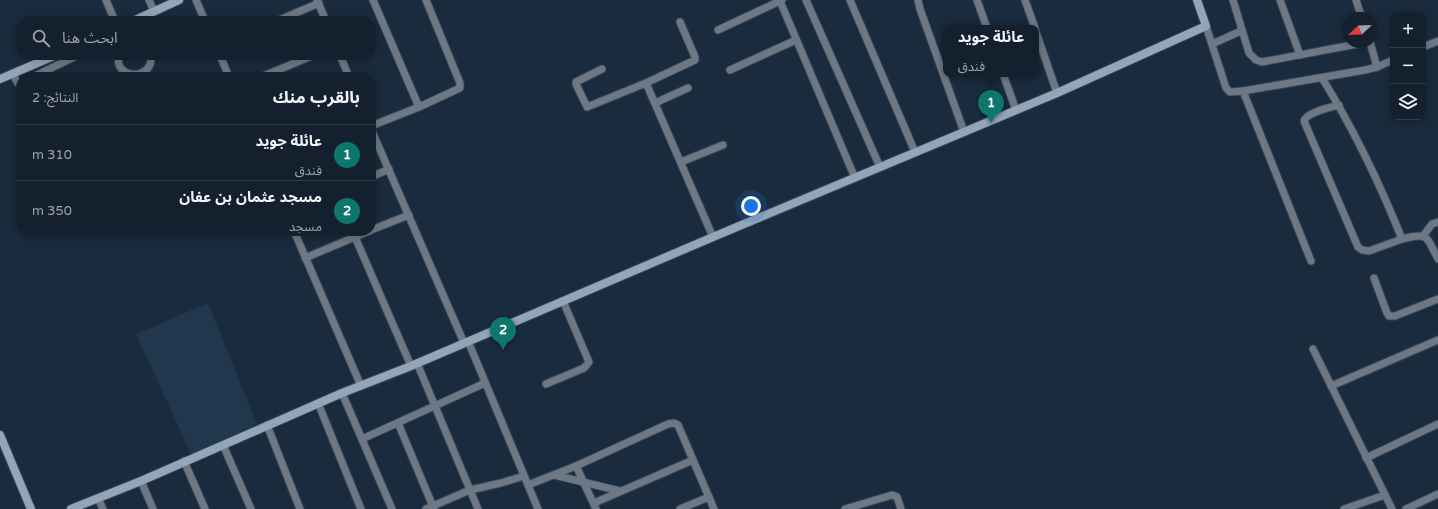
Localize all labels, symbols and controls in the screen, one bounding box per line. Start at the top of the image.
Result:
north arrow [1342,12,1378,48]
map controls [1390,12,1426,120]
button: + [1390,12,1426,48]
search box [16,16,376,60]
popup [943,25,1039,77]
icon: search [30,27,52,49]
text: عائلة جويد [958,28,1024,46]
text: ابحث هنا [62,29,118,47]
button: − [1390,48,1426,84]
text: فندق [958,59,985,75]
button: layers [1390,84,1426,120]
text: بالقرب منك [273,87,360,108]
text: النتائج: 2 [32,90,78,106]
pin: 1 [978,90,1004,123]
text: عائلة جويد [255,132,322,150]
text: 310 m [32,147,72,163]
text: 1 [343,147,351,163]
text: فندق [295,163,322,179]
text: مسجد عثمان بن عفان [179,188,322,206]
your location [741,196,761,216]
text: 350 m [32,203,72,219]
text: 2 [343,203,351,219]
text: مسجد [289,219,322,235]
pin: 2 [490,317,516,350]

